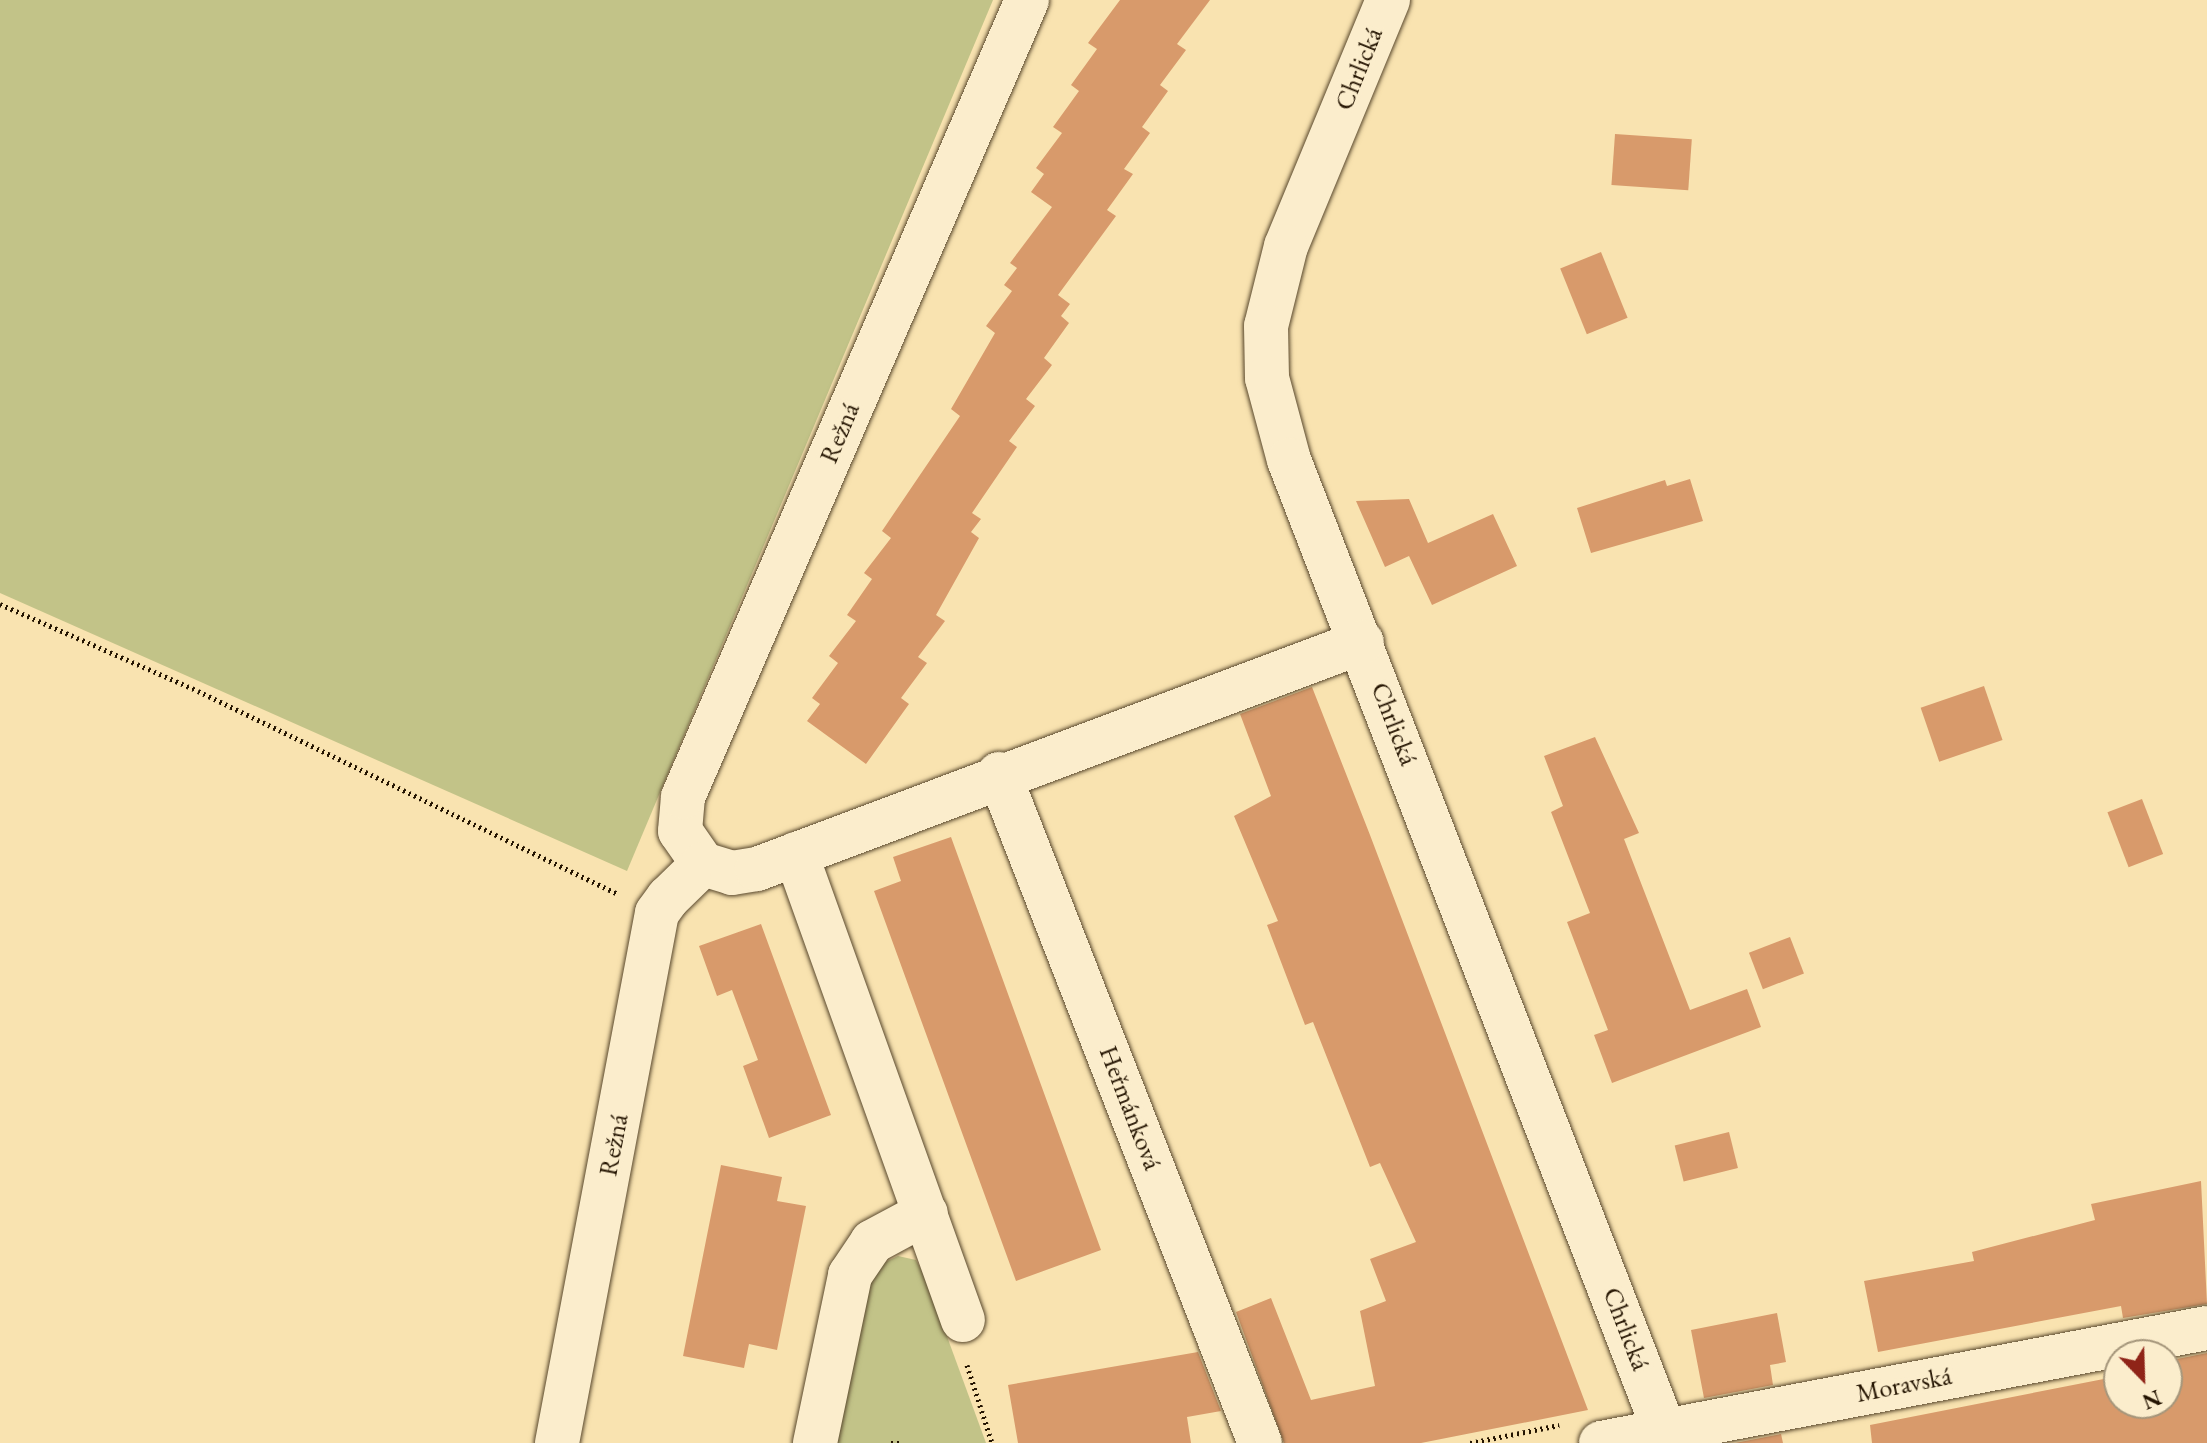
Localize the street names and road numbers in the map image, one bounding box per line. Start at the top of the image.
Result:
street label: Chrlická [1328,23,1390,115]
street label: Režná [813,398,867,468]
street label: Chrlická [1364,678,1424,770]
street label: Heřmánková [1092,1042,1168,1174]
street label: Režná [593,1111,635,1179]
street label: Chrlická [1596,1283,1656,1375]
street label: Moravská [1854,1360,1954,1410]

